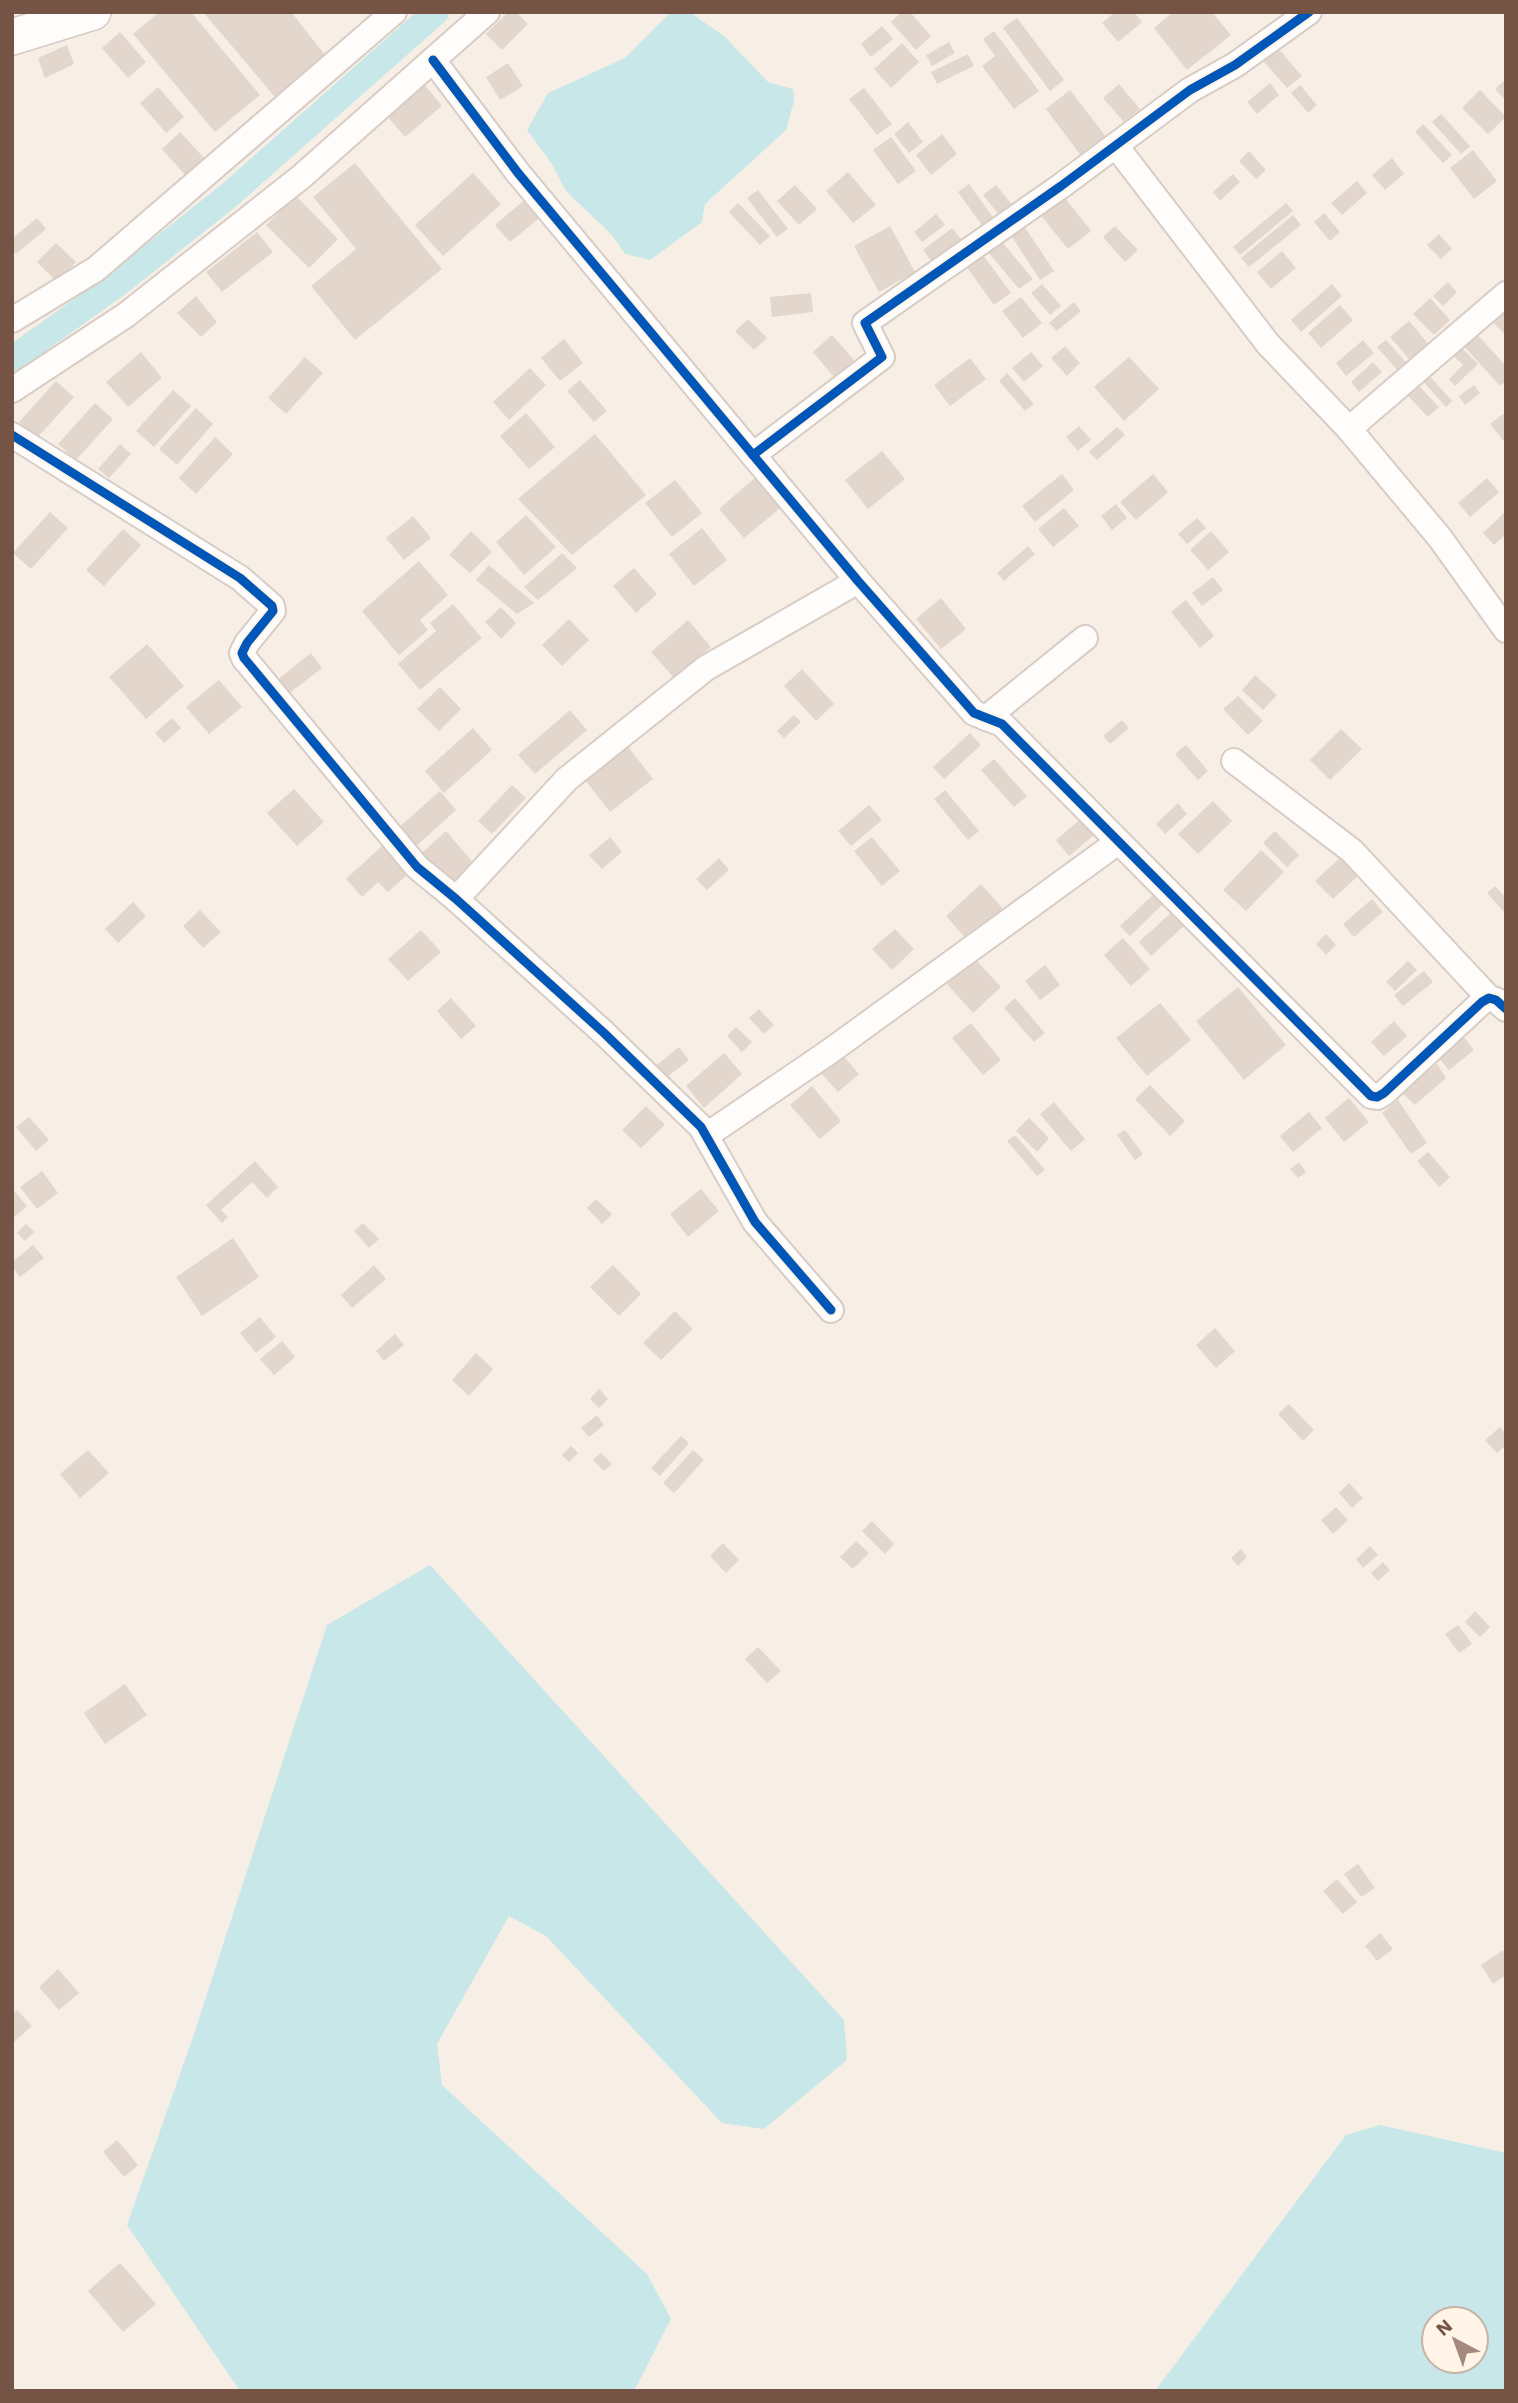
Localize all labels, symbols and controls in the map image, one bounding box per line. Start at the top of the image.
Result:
north arrow [1420,2305,1490,2375]
text: N [1431,2314,1457,2341]

